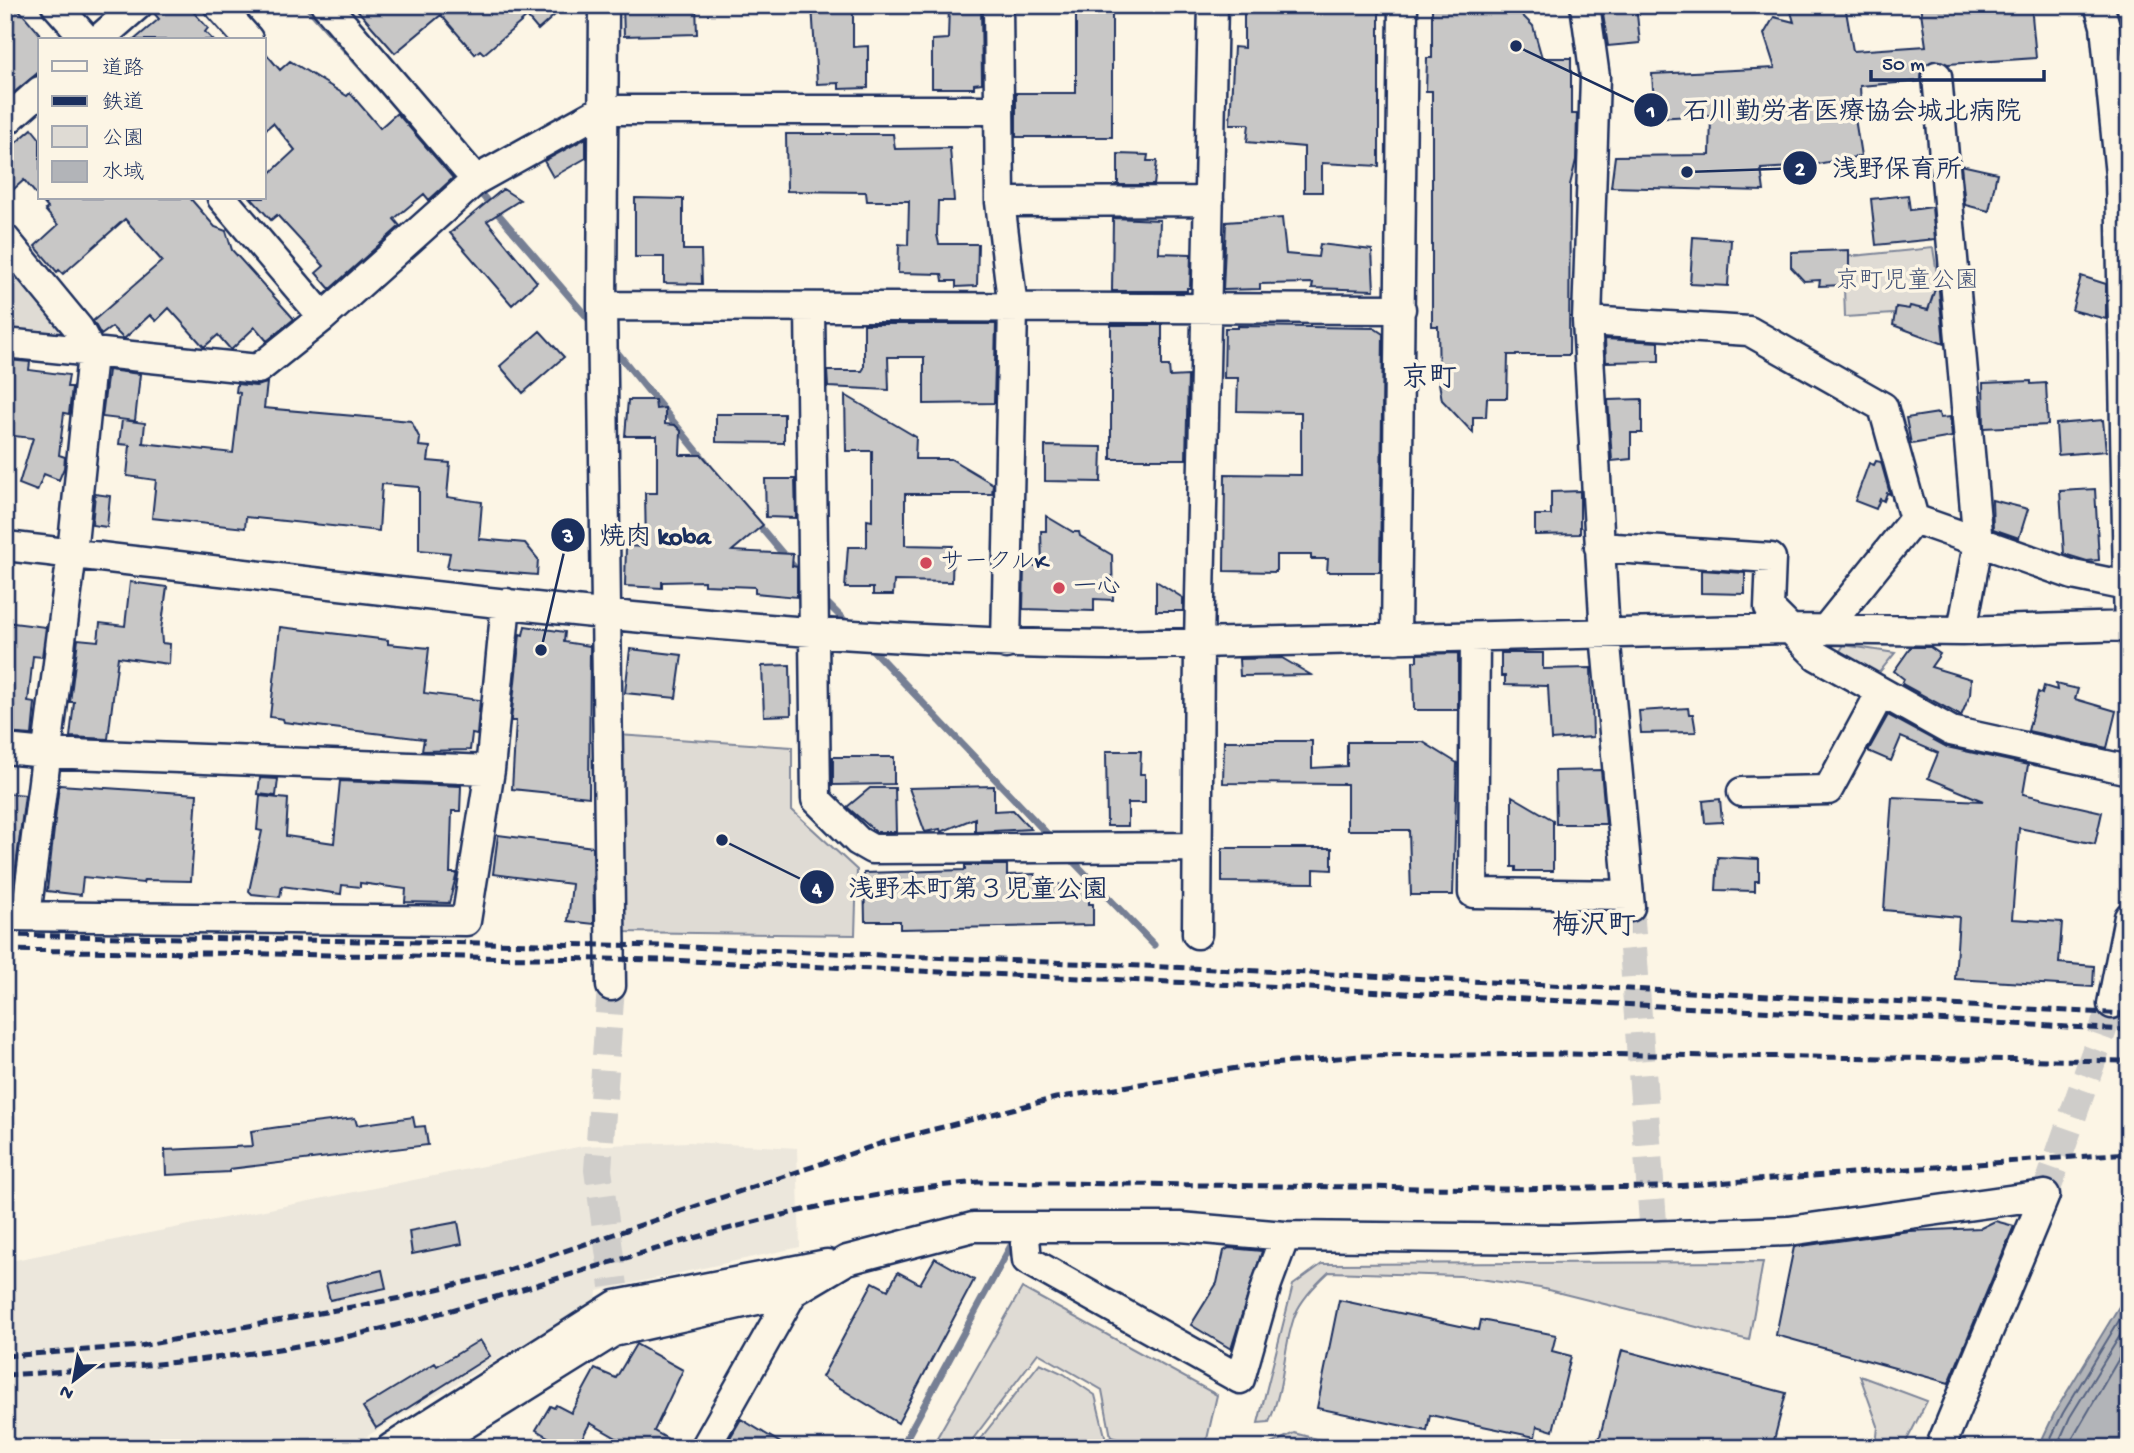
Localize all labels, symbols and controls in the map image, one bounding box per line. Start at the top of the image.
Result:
legend [38,38,266,200]
scale bar [1871,38,2045,82]
text: 50 m [1882,54,1925,79]
text: 道路 [102,57,144,83]
callout: 石川勤労者医療協会城北病院 [1634,86,2035,133]
text: 鉄道 [102,91,144,117]
text: 石川勤労者医療協会城北病院 [1683,97,2021,130]
text: 1 [1646,101,1655,126]
text: 公園 [102,128,144,153]
callout: 浅野保育所 [1783,144,1976,191]
text: 浅野保育所 [1832,155,1962,188]
text: 2 [1795,159,1806,184]
text: 水域 [102,161,144,187]
park label: 京町児童公園 [1835,267,1979,297]
district label: 京町 [1401,362,1457,396]
callout: 焼肉 koba [551,511,725,558]
text: 焼肉 koba [599,522,712,555]
text: 3 [562,526,574,551]
place label: サークルK [940,549,1051,578]
marker: サークルK [918,555,934,571]
place label: 一心 [1073,574,1121,603]
marker: 一心 [1051,580,1067,596]
callout: 浅野本町第３児童公園 [799,864,1122,911]
text: 浅野本町第３児童公園 [848,875,1108,908]
text: 4 [811,879,823,904]
district label: 梅沢町 [1552,910,1636,944]
north arrow [38,1344,108,1414]
text: N [56,1379,78,1405]

